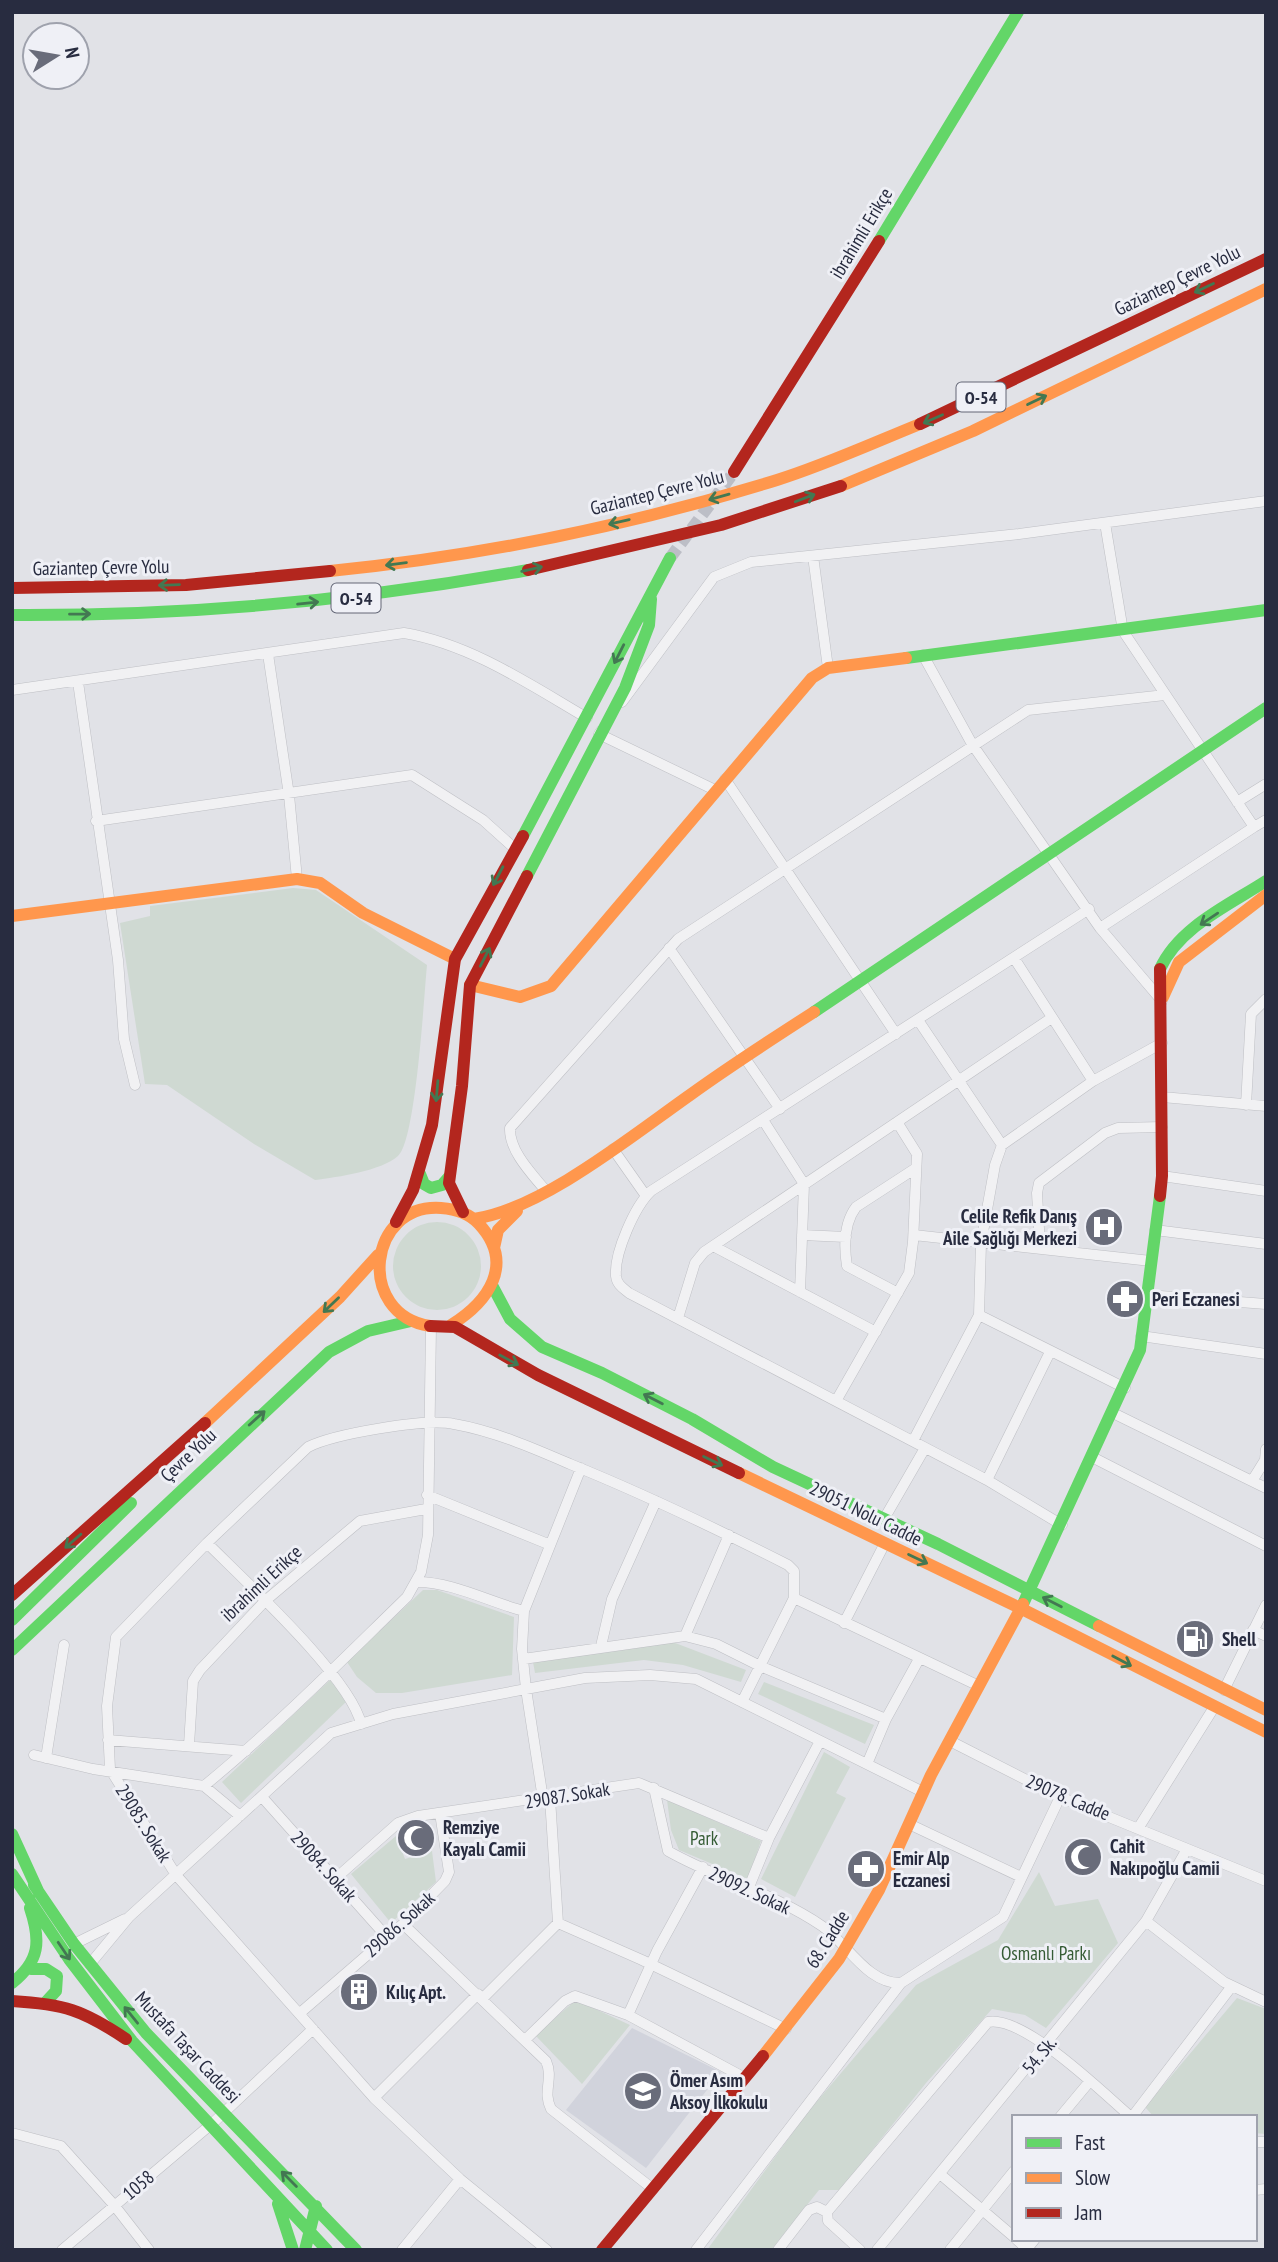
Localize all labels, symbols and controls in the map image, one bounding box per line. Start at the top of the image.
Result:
north arrow [21,21,91,91]
text: N [60,45,85,60]
street label: ibrahimli Erikçe [825,183,898,283]
street label: Gaziantep Çevre Yolu [1110,239,1244,321]
one-way arrow [1194,282,1215,296]
road number: O-54 [956,382,1006,412]
one-way arrow [1026,392,1047,406]
one-way arrow [923,413,944,426]
street label: Gaziantep Çevre Yolu [588,464,726,520]
one-way arrow [709,491,731,504]
one-way arrow [794,491,816,504]
one-way arrow [608,515,631,529]
street label: Gaziantep Çevre Yolu [32,554,170,580]
one-way arrow [385,558,407,571]
one-way arrow [520,562,543,576]
one-way arrow [158,578,181,592]
road number: O-54 [332,584,380,612]
one-way arrow [296,596,318,609]
one-way arrow [69,608,92,621]
one-way arrow [611,643,625,664]
one-way arrow [491,865,505,885]
one-way arrow [1200,912,1219,926]
one-way arrow [478,947,492,968]
one-way arrow [431,1079,444,1102]
place label: Celile Refik Danış Aile Sağlığı Merkezi [942,1204,1077,1250]
hospital icon: Celile Refik Danış Aile Sağlığı Merkezi [1083,1206,1125,1248]
pharmacy icon: Peri Eczanesi [1104,1278,1146,1320]
place label: Peri Eczanesi [1152,1287,1240,1311]
one-way arrow [323,1296,340,1313]
one-way arrow [499,1353,519,1367]
one-way arrow [643,1391,664,1405]
one-way arrow [248,1410,266,1426]
street label: Çevre Yolu [155,1423,221,1487]
one-way arrow [702,1455,723,1468]
street label: 29051 Nolu Cadde [806,1475,926,1551]
one-way arrow [64,1533,82,1549]
street label: ibrahimli Erikçe [216,1539,306,1626]
one-way arrow [907,1553,928,1567]
one-way arrow [1042,1595,1063,1608]
fuel station icon: Shell [1174,1618,1216,1660]
place label: Shell [1222,1627,1257,1651]
one-way arrow [1111,1655,1131,1669]
street label: 29078. Cadde [1022,1769,1114,1826]
street label: 29087. Sokak [523,1776,612,1814]
street label: 29085. Sokak [111,1779,178,1867]
place label: Remziye Kayalı Camii [443,1815,526,1861]
mosque icon: Remziye Kayalı Camii [395,1817,437,1859]
street label: 29084. Sokak [286,1825,363,1907]
park label: Park [690,1826,719,1850]
place label: Cahit Nakıpoğlu Camii [1110,1834,1220,1880]
mosque icon: Cahit Nakıpoğlu Camii [1062,1836,1104,1878]
place label: Emir Alp Eczanesi [893,1846,950,1892]
pharmacy icon: Emir Alp Eczanesi [845,1848,887,1890]
street label: 29092. Sokak [705,1861,795,1920]
street label: 29086. Sokak [358,1885,440,1962]
street label: 68. Cadde [800,1906,854,1972]
one-way arrow [57,1941,71,1961]
park label: Osmanlı Parkı [1001,1941,1091,1965]
building icon: Kılıç Apt. [338,1971,380,2013]
place label: Kılıç Apt. [386,1980,446,2004]
street label: Mustafa Taşar Caddesi [130,1986,246,2108]
one-way arrow [123,2007,139,2025]
street label: 54. Sk. [1016,2031,1062,2079]
place label: Ömer Asım Aksoy İlkokulu [669,2068,768,2114]
school or university icon: Ömer Asım Aksoy İlkokulu [622,2070,664,2112]
legend [1012,2115,1257,2241]
text: Fast [1075,2129,1105,2156]
text: Slow [1075,2164,1111,2191]
street label: 1058 [117,2165,159,2205]
one-way arrow [281,2171,298,2188]
text: Jam [1074,2199,1102,2226]

